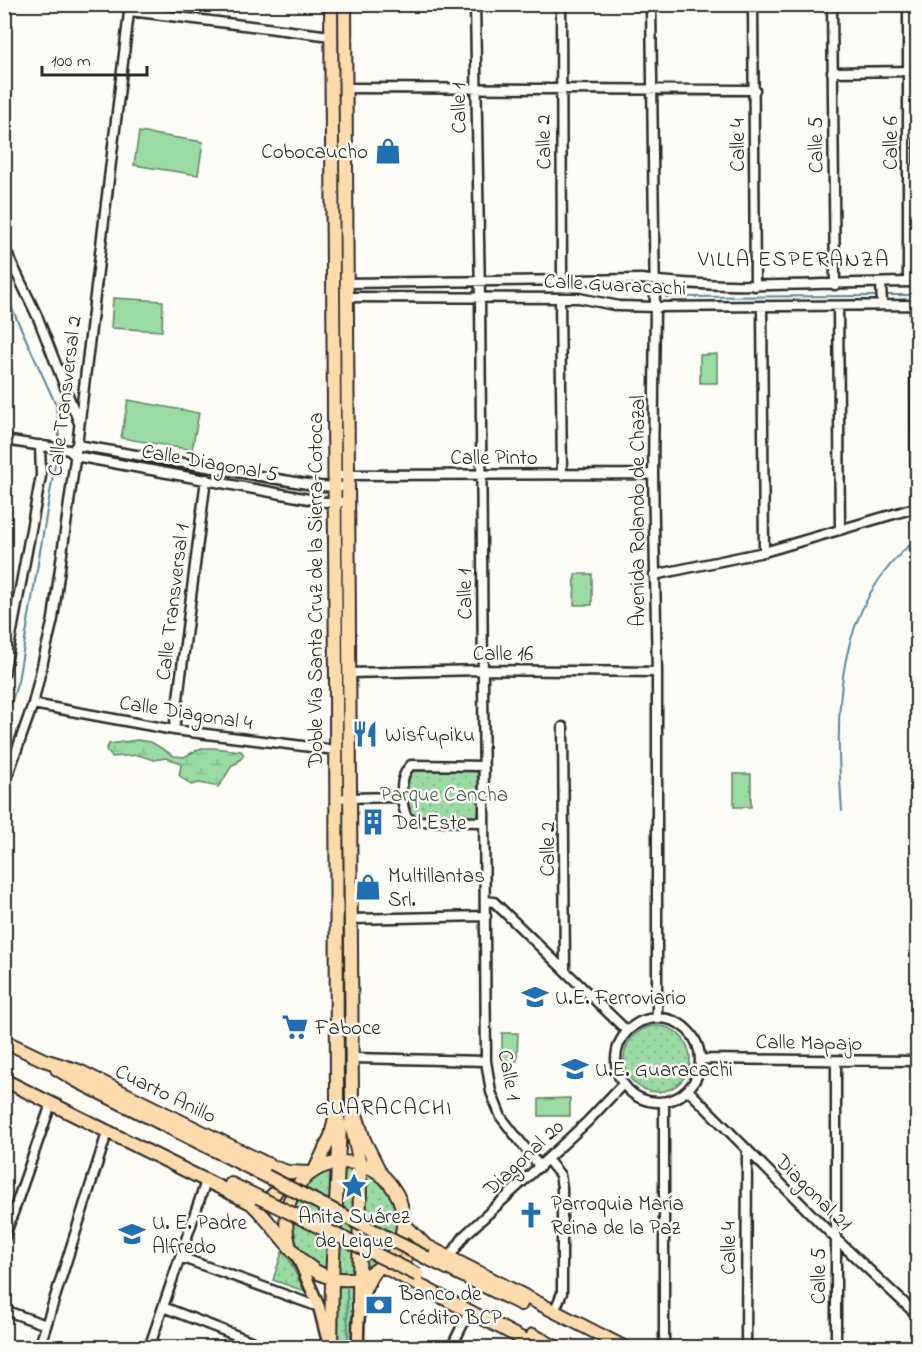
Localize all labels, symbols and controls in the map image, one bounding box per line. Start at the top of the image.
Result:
scale bar [42,39,147,77]
text: 100 m [51,49,91,75]
street label: Calle 1 [445,82,475,134]
street label: Calle 2 [530,114,560,170]
street label: Calle 5 [802,116,832,174]
street label: Calle 6 [877,116,907,170]
street label: Calle 4 [724,118,754,172]
shop icon: Cobocaucho [373,136,403,166]
place label: Cobocaucho [261,138,368,168]
district label: VILLA ESPERANZA [697,245,890,277]
street label: Calle Guaracachi [543,267,687,305]
street label: Calle Transversal 2 [41,314,91,478]
street label: Avenida Rolando de Chazal [624,395,654,627]
street label: Doble Vía Santa Cruz de la Sierra-Cotoca [302,412,332,769]
street label: Calle Diagonal 5 [139,437,280,493]
street label: Calle Pinto [450,444,538,474]
street label: Calle Transversal 1 [149,522,199,682]
street label: Calle 1 [451,568,481,620]
street label: Calle 16 [473,640,533,670]
street label: Calle Diagonal 4 [117,689,255,741]
restaurant icon: Wisfupiku [350,719,380,749]
place label: Wisfupiku [385,721,475,751]
park label: Parque Cancha [380,781,508,811]
building icon: Del Este [358,807,388,837]
place label: Del Este [392,809,467,839]
street label: Calle 2 [534,821,564,877]
place label: Multillantas Srl. [388,862,485,916]
shop icon: Multillantas Srl. [353,872,383,902]
school or university icon: U.E. Ferroviario [520,982,550,1012]
place label: U.E. Ferroviario [555,984,686,1014]
supermarket icon: Faboce [280,1012,310,1042]
place label: Faboce [314,1014,381,1044]
street label: Calle Mapajo [755,1028,863,1060]
street label: Calle 1 [488,1047,528,1104]
school or university icon: U.E. Guaracachi [560,1054,590,1084]
place label: U.E. Guaracachi [595,1056,733,1086]
street label: Cuarto Anillo [109,1057,221,1132]
district label: GUARACACHI [315,1093,453,1125]
street label: Diagonal 20 [477,1113,573,1206]
street label: Diagonal 21 [765,1147,858,1240]
place icon: Anita Suárez de Leigue [339,1171,369,1201]
place label: Parroquia María Reina de la Paz [551,1190,684,1244]
church icon: Parroquia María Reina de la Paz [516,1200,546,1230]
place label: Anita Suárez de Leigue [298,1203,410,1259]
place label: U. E. Padre Alfredo [152,1209,248,1263]
school or university icon: U. E. Padre Alfredo [117,1219,147,1249]
street label: Calle 4 [715,1221,745,1275]
street label: Calle 5 [805,1248,835,1304]
place label: Banco de Crédito BCP [398,1280,502,1334]
bank icon: Banco de Crédito BCP [364,1290,394,1320]

